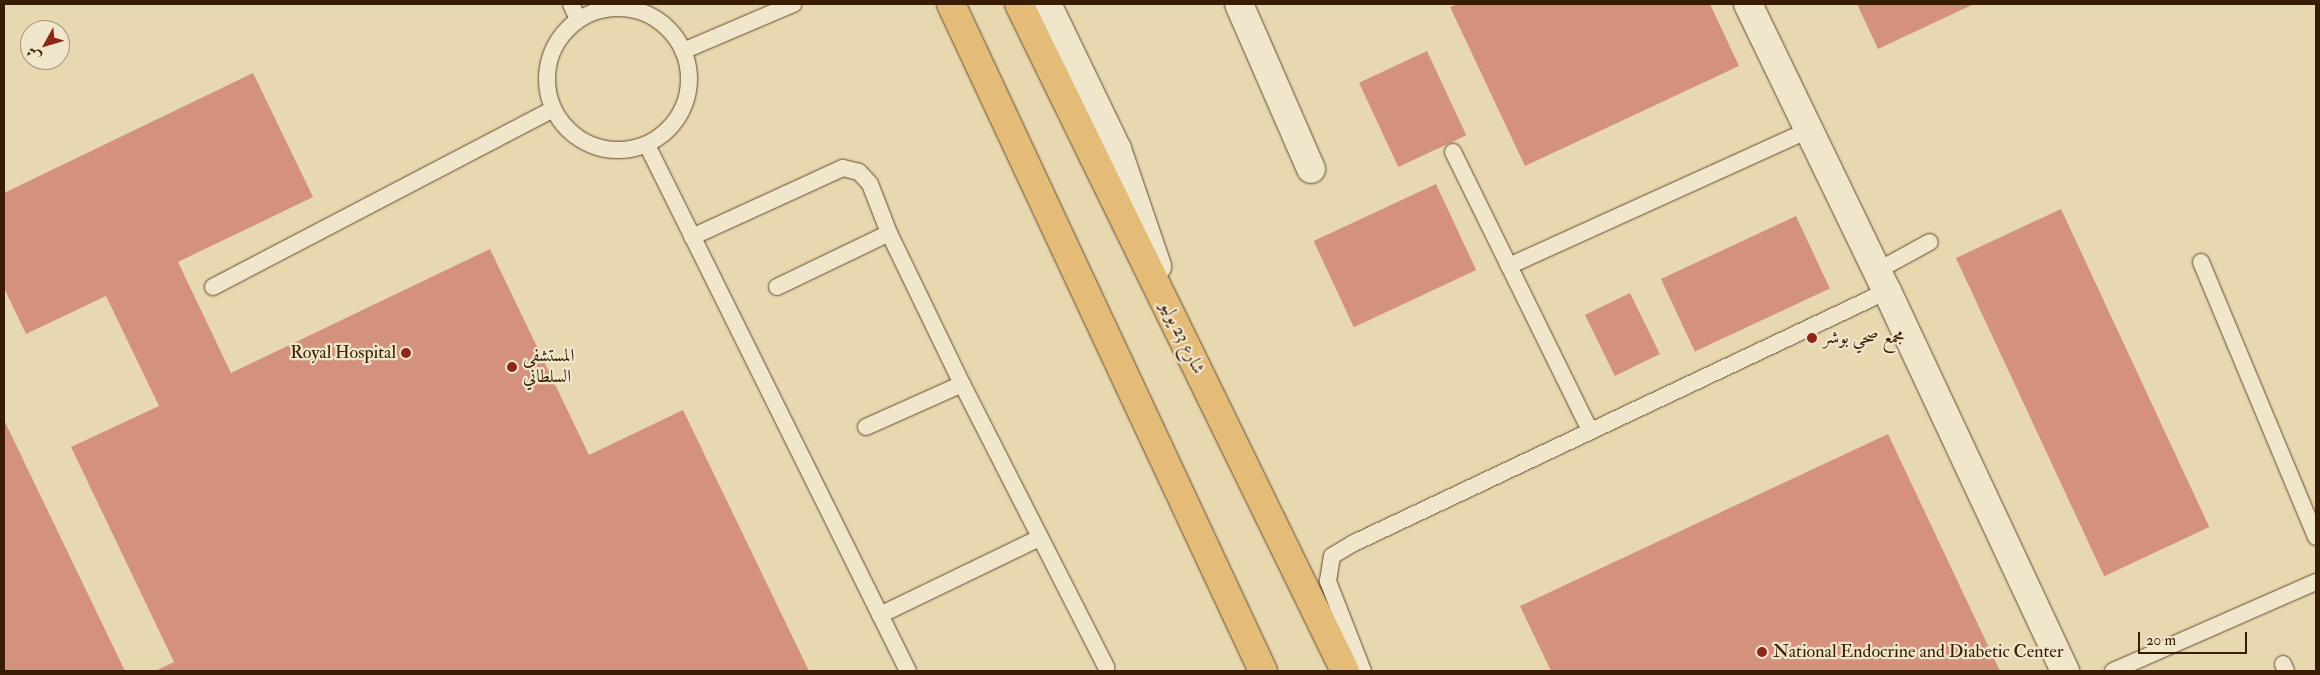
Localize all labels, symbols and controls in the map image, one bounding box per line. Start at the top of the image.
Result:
north arrow [20,20,70,70]
text: ش [23,43,45,65]
street label: شارع 23 يوليو [1155,298,1209,378]
place label: مجمع صحي بوشر [1823,327,1904,349]
marker: مجمع صحي بوشر [1805,331,1819,345]
place label: Royal Hospital [290,342,396,364]
place label: المستشفى السلطاني [523,346,574,388]
marker: Royal Hospital [400,347,412,359]
marker: المستشفى السلطاني [505,360,519,374]
scale bar [2140,622,2249,654]
text: 20 m [2146,631,2176,650]
place label: National Endocrine and Diabetic Center [1773,641,2063,663]
marker: National Endocrine and Diabetic Center [1755,645,1769,659]

